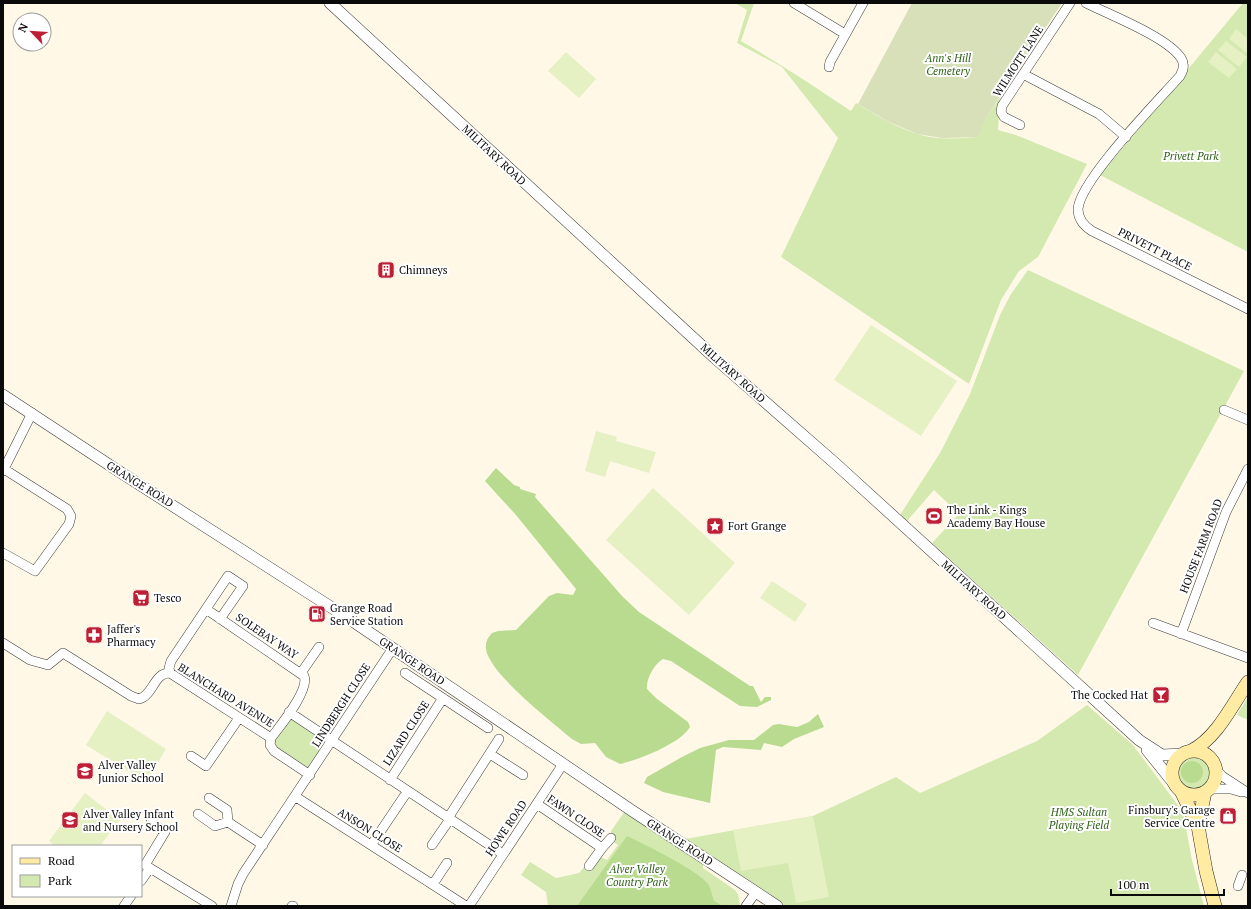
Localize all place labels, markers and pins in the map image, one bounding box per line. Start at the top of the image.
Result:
building icon: Chimneys [376,260,396,280]
place label: Chimneys [399,263,448,277]
place label: The Link - Kings Academy Bay House [947,503,1046,530]
sports icon: The Link - Kings Academy Bay House [924,506,944,526]
place icon: Fort Grange [705,516,725,536]
place label: Fort Grange [728,519,787,533]
supermarket icon: Tesco [131,588,151,608]
place label: Tesco [154,591,181,605]
place label: Grange Road Service Station [330,601,404,628]
fuel station icon: Grange Road Service Station [307,604,327,624]
place label: Jaffer's Pharmacy [107,622,156,649]
pharmacy icon: Jaffer's Pharmacy [84,625,104,645]
bar icon: The Cocked Hat [1151,685,1171,705]
place label: The Cocked Hat [1071,688,1148,702]
place label: Alver Valley Junior School [98,758,164,785]
school or university icon: Alver Valley Junior School [75,761,95,781]
place label: Finsbury's Garage Service Centre [1128,803,1215,830]
shop icon: Finsbury's Garage Service Centre [1218,806,1238,826]
place label: Alver Valley Infant and Nursery School [83,807,178,834]
school or university icon: Alver Valley Infant and Nursery School [60,810,80,830]

